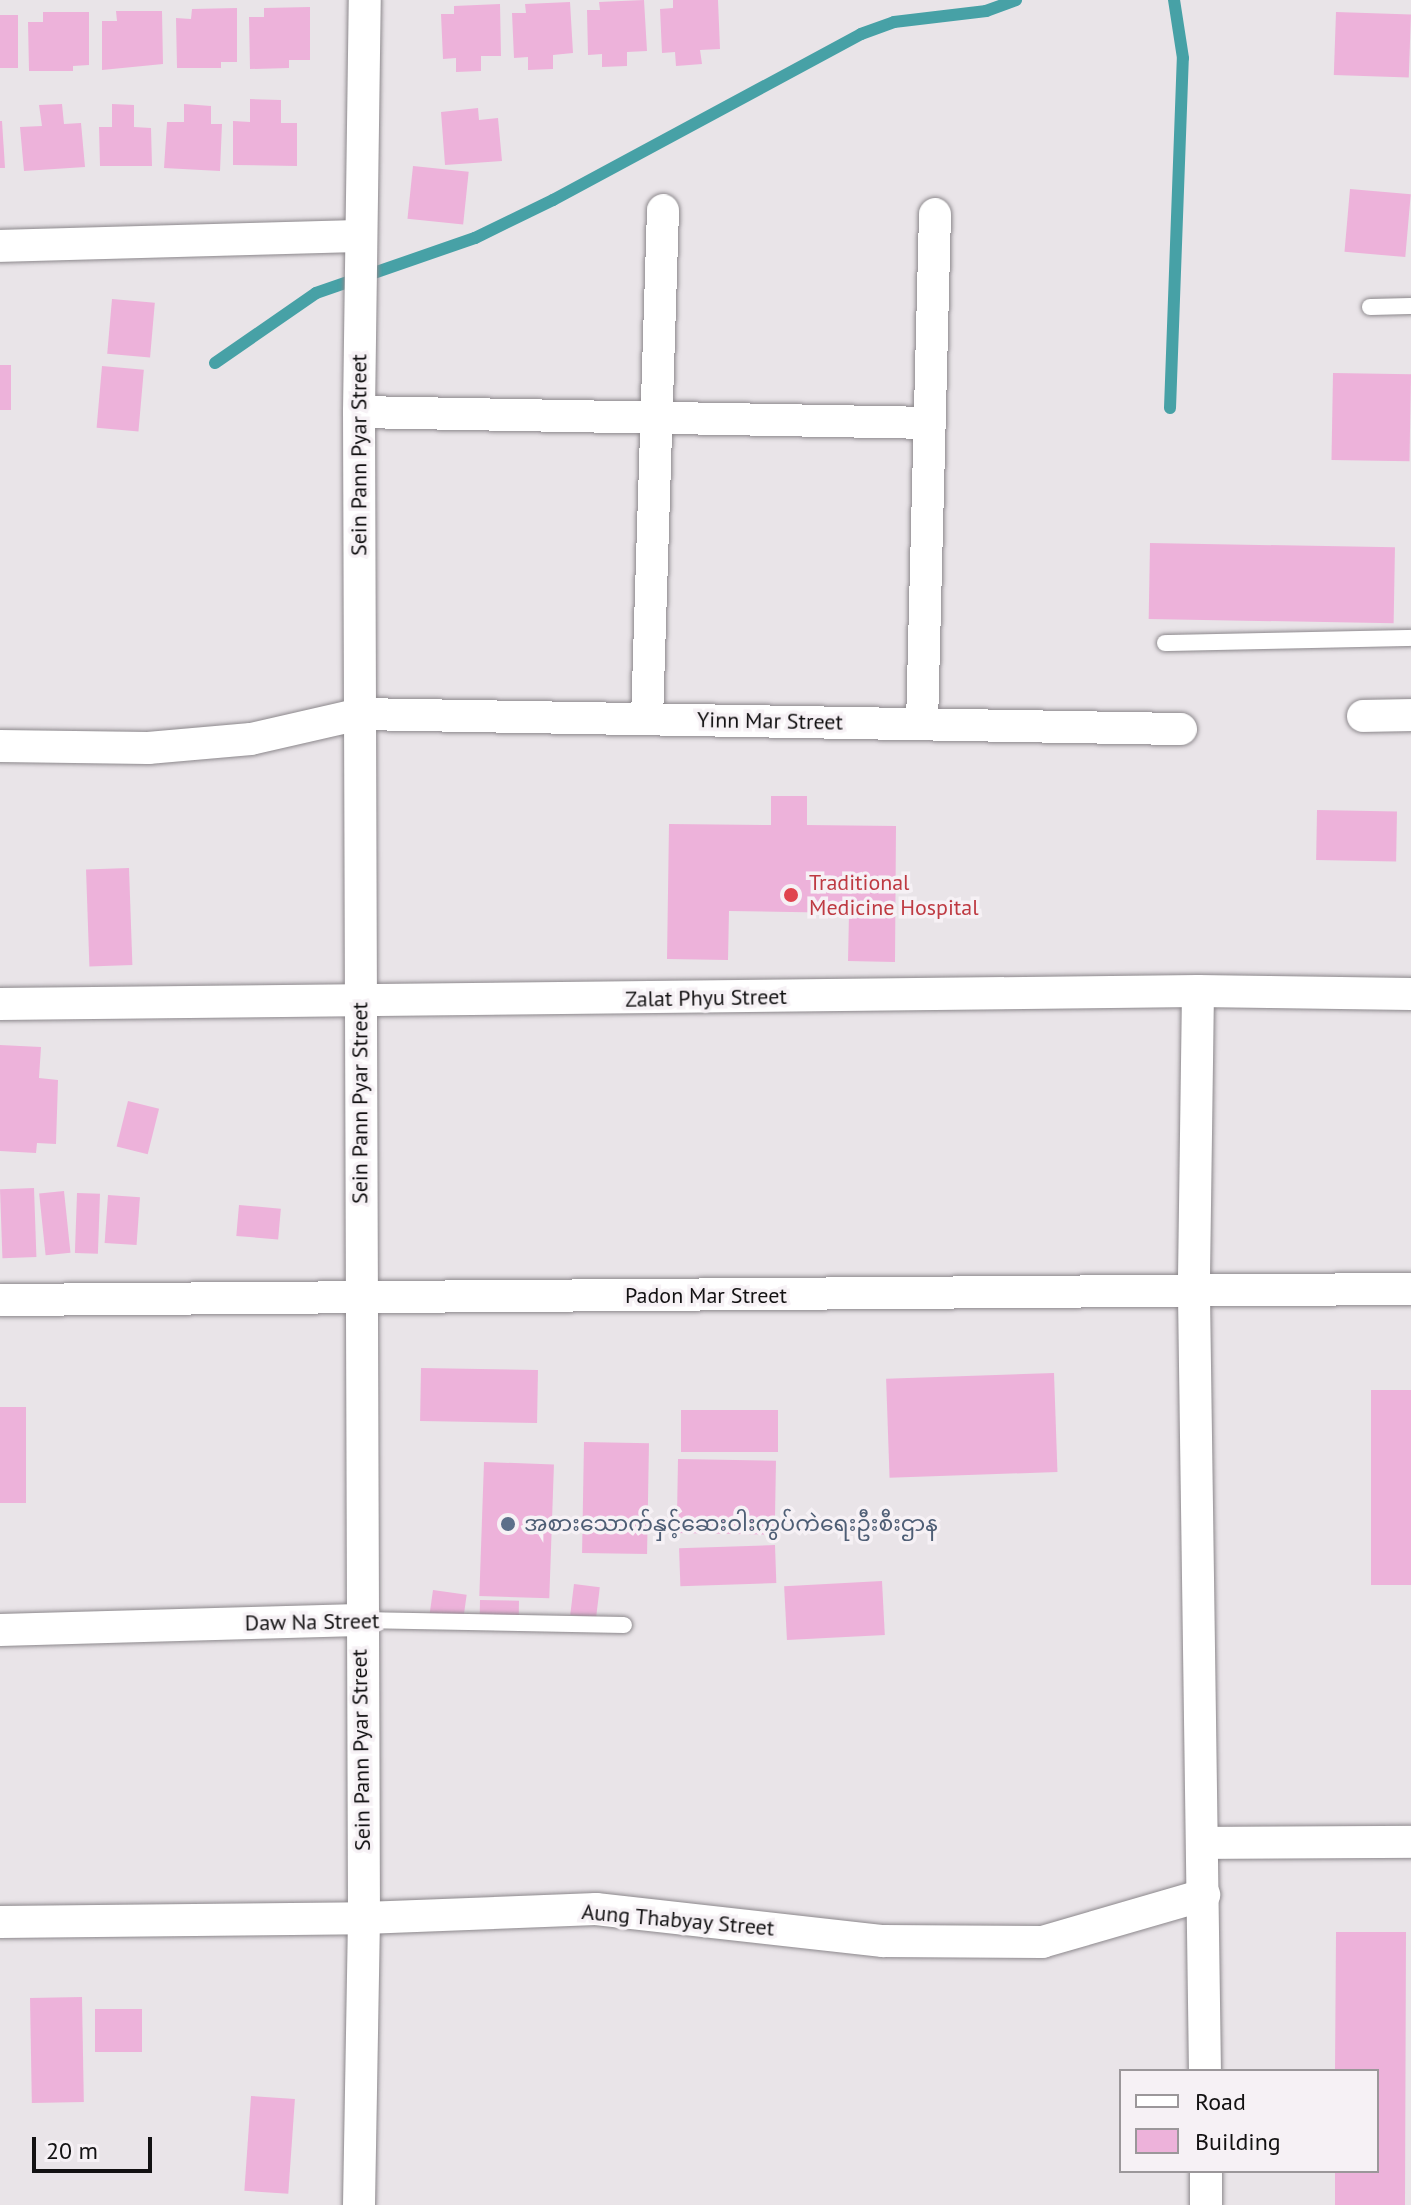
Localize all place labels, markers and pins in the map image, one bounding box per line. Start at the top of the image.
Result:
place label: Traditional Medicine Hospital [809,869,979,920]
marker: Traditional Medicine Hospital [780,884,802,906]
place label: အစားသောက်နှင့်ဆေးဝါးကွပ်ကဲရေးဦးစီးဌာန [524,1511,938,1537]
marker: အစားသောက်နှင့်ဆေးဝါးကွပ်ကဲရေးဦးစီးဌာန [499,1515,517,1533]

